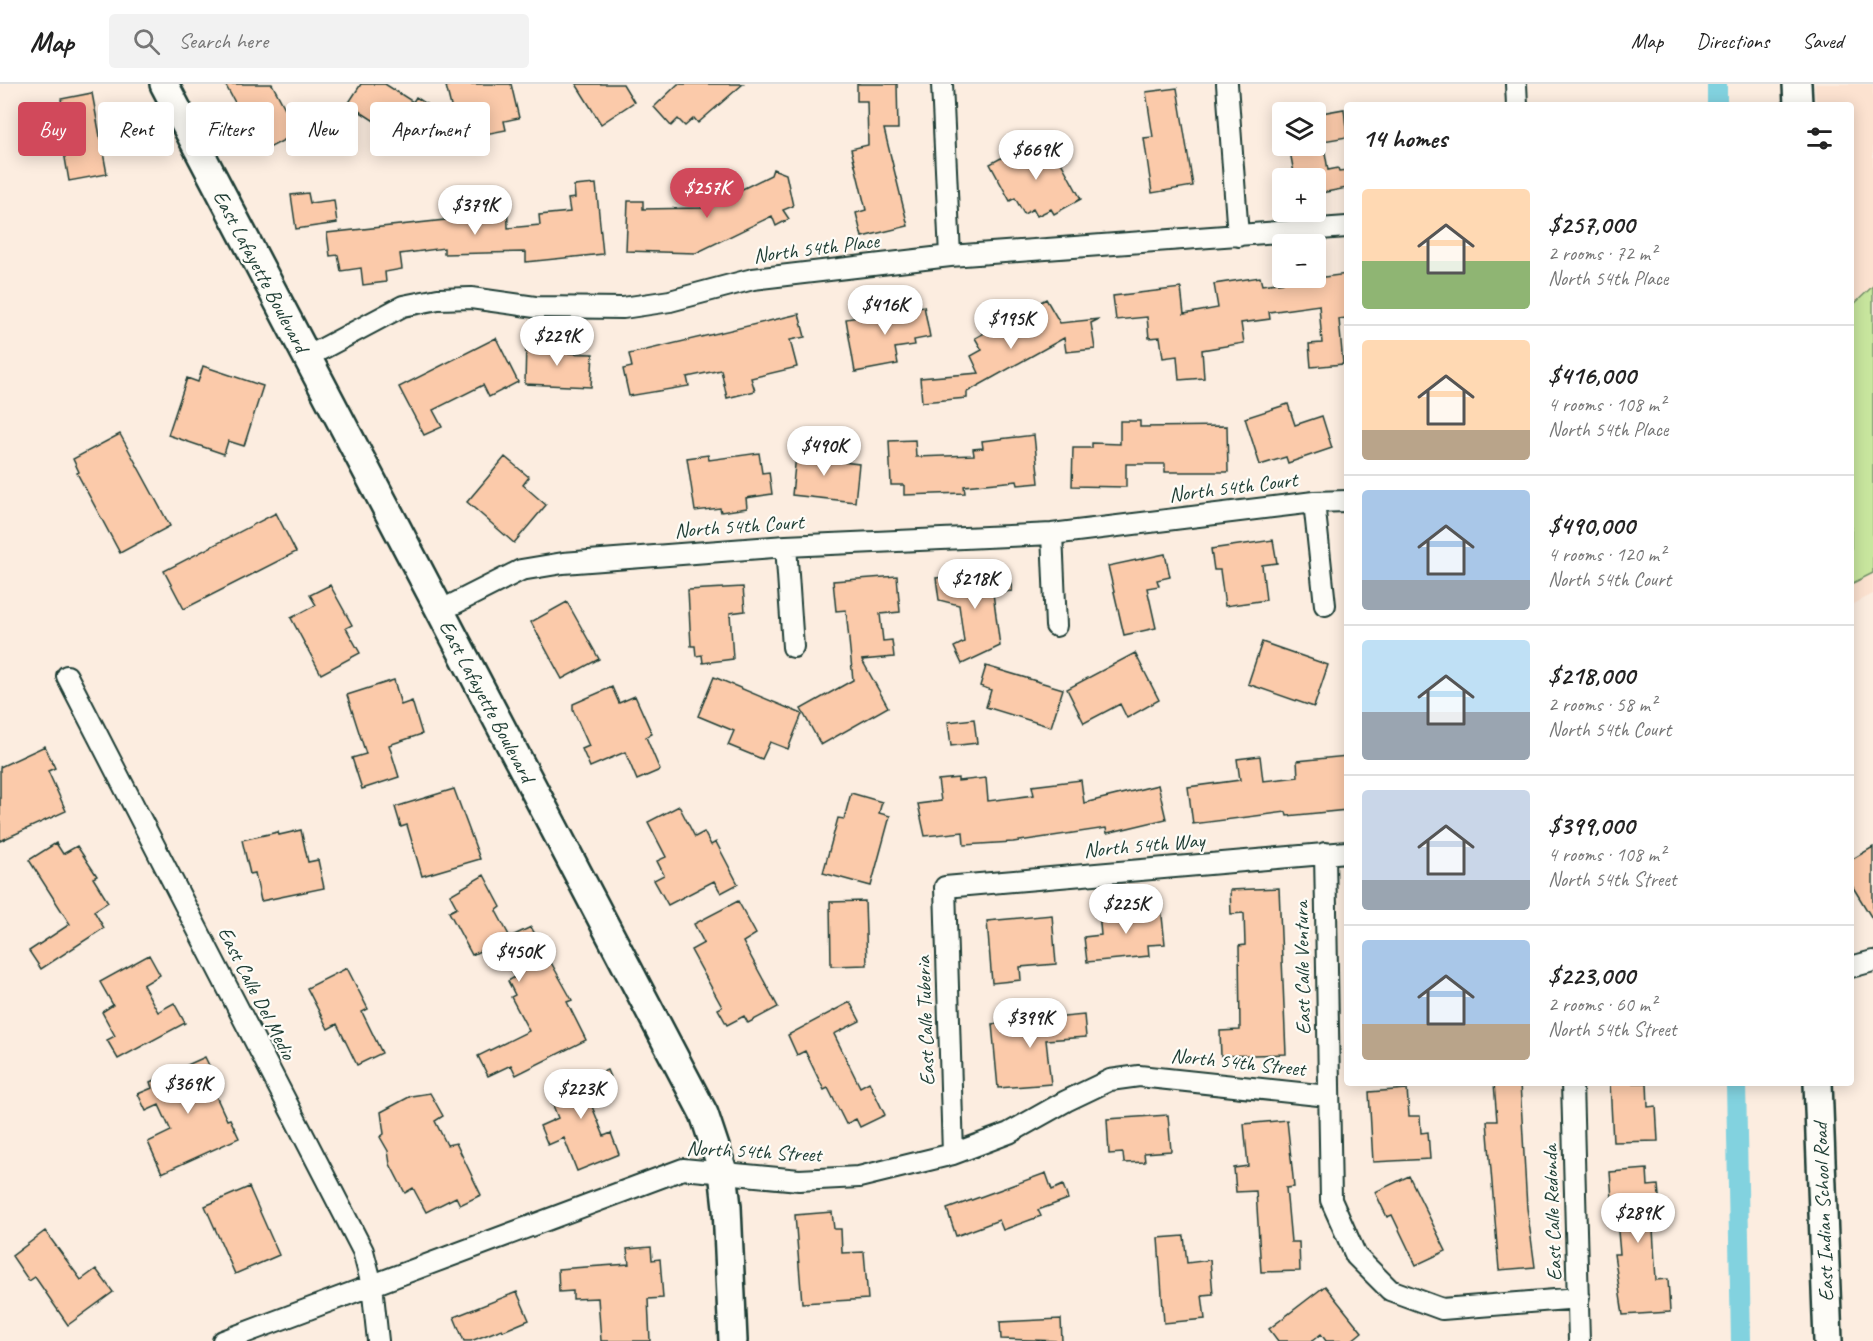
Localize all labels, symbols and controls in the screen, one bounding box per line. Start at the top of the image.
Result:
search box [109,14,529,68]
text: Map [30,24,73,59]
icon: search [130,25,163,58]
text: Search here [178,27,268,55]
text: Map [1631,28,1663,54]
text: Directions [1696,28,1769,54]
text: Saved [1802,28,1843,54]
chip: Buy [18,102,86,156]
chip: Rent [98,102,174,156]
chip: Filters [186,102,274,156]
chip: New [286,102,358,156]
chip: Apartment [370,102,490,156]
map controls [1272,102,1326,288]
button: layers [1272,102,1326,156]
text: 14 homes [1362,122,1447,155]
icon: filters [1803,122,1836,155]
pin: $669K [994,130,1078,181]
text: $669K [1013,137,1059,162]
pin: $257K [665,168,749,219]
button: + [1272,168,1326,222]
text: $257K [684,175,730,200]
pin: $379K [433,185,517,236]
street label: East Lafayette Boulevard [207,186,316,360]
text: $379K [452,192,498,217]
text: $257,000 [1548,208,1635,241]
icon: home [1410,213,1482,285]
street label: North 54th Place [752,227,881,269]
button: − [1272,234,1326,288]
text: 2 rooms · 72 m² [1548,241,1656,266]
text: North 54th Place [1548,266,1668,291]
pin: $416K [843,285,927,336]
text: $416K [862,292,908,317]
pin: $195K [969,299,1053,350]
text: $195K [988,306,1034,331]
pin: $229K [515,316,599,367]
text: $229K [534,323,580,348]
text: $416,000 [1548,359,1636,392]
icon: home [1410,364,1482,436]
text: 4 rooms · 108 m² [1548,392,1665,417]
text: North 54th Place [1548,417,1668,442]
pin: $490K [782,426,866,477]
text: $490K [801,433,847,458]
street label: North 54th Court [1167,466,1301,508]
street label: North 54th Court [674,508,806,543]
text: $490,000 [1548,509,1635,542]
icon: home [1410,514,1482,586]
text: 4 rooms · 120 m² [1548,542,1665,567]
pin: $218K [933,559,1017,610]
text: $218K [952,566,998,591]
text: North 54th Court [1548,567,1671,592]
street label: East Lafayette Boulevard [433,616,542,790]
text: $218,000 [1548,659,1635,692]
icon: home [1410,664,1482,736]
text: 2 rooms · 58 m² [1548,692,1656,717]
text: North 54th Court [1548,717,1671,742]
text: $399,000 [1548,809,1634,842]
icon: home [1410,814,1482,886]
street label: North 54th Way [1083,827,1207,863]
text: 4 rooms · 108 m² [1548,842,1665,867]
text: North 54th Street [1548,867,1676,892]
pin: $225K [1084,884,1168,935]
text: $225K [1103,891,1149,916]
street label: East Calle Ventura [1288,899,1316,1035]
street label: East Calle Del Medio [212,922,302,1065]
pin: $450K [477,932,561,983]
text: $450K [496,939,542,964]
street label: East Calle Tuberia [910,954,940,1086]
text: $223,000 [1548,959,1635,992]
icon: home [1410,964,1482,1036]
text: 2 rooms · 60 m² [1548,992,1656,1017]
pin: $399K [988,998,1072,1049]
text: $399K [1007,1005,1053,1030]
text: North 54th Street [1548,1017,1676,1042]
street label: North 54th Street [1170,1042,1308,1082]
pin: $369K [146,1064,230,1115]
pin: $223K [539,1069,623,1120]
text: $369K [165,1071,211,1096]
text: $223K [558,1076,604,1101]
street label: East Indian School Road [1807,1119,1839,1302]
street label: North 54th Street [686,1134,824,1168]
street label: East Calle Redonda [1537,1142,1567,1281]
pin: $289K [1596,1193,1680,1244]
text: $289K [1615,1200,1661,1225]

